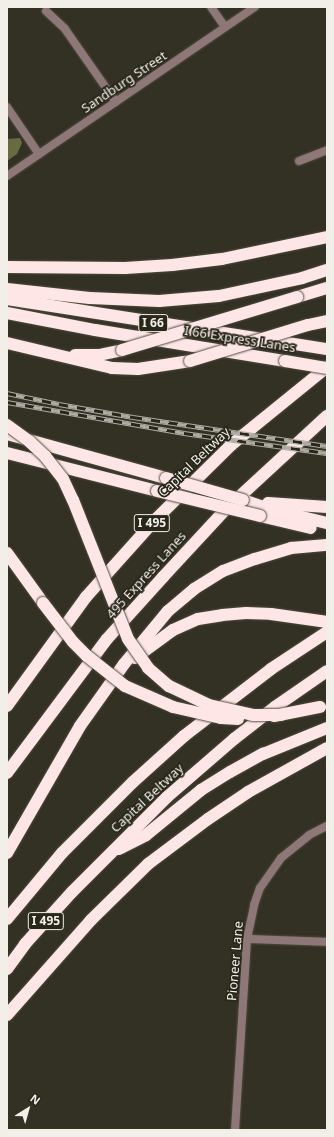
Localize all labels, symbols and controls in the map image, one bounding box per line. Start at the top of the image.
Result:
street label: Sandburg Street [78,48,170,116]
road number: I 66 [138,313,168,333]
street label: I 66 Express Lanes [183,323,297,355]
street label: Capital Beltway [155,424,233,500]
road number: I 495 [133,513,171,533]
street label: 495 Express Lanes [103,528,189,622]
street label: Capital Beltway [107,760,187,836]
road number: I 495 [27,911,65,931]
street label: Pioneer Lane [224,920,246,1002]
north arrow [8,1089,48,1129]
text: N [27,1090,44,1108]

